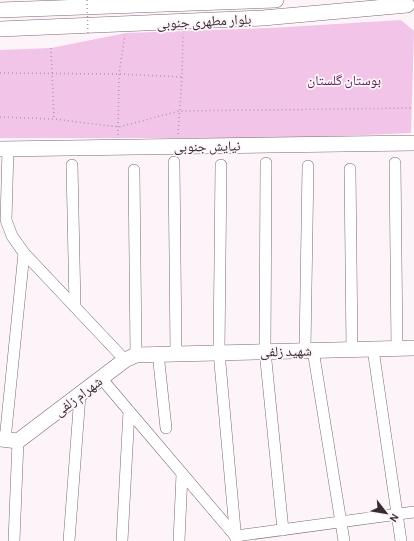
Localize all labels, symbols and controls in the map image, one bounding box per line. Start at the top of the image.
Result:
street label: بلوار مطهری جنوبی [156,13,252,32]
park label: بوستان گلستان [307,74,381,89]
street label: نیایش جنوبی [174,139,241,156]
street label: شهید زلفی [260,345,312,360]
street label: شهرام زلفی [52,374,106,421]
north arrow [366,493,406,533]
text: N [387,512,401,524]

